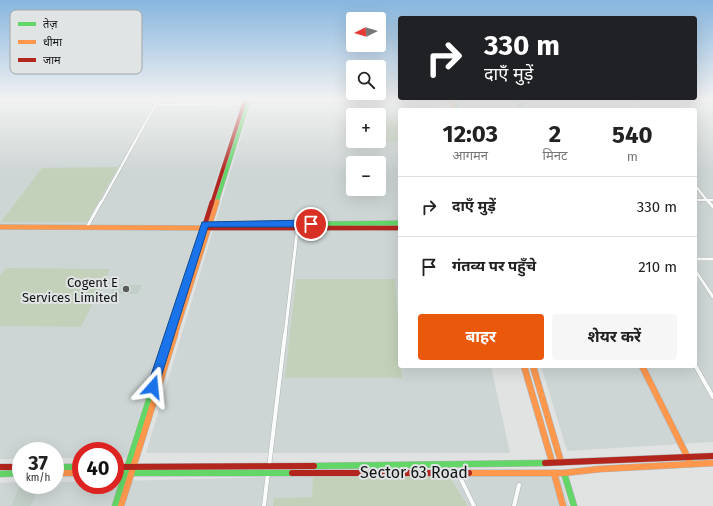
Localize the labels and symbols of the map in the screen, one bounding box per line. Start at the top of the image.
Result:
legend [10,10,142,74]
north arrow [346,12,386,52]
text: तेज़ [43,18,58,31]
text: धीमा [43,36,62,49]
text: जाम [43,54,61,67]
pin [294,207,328,241]
place label: Cogent E Services Limited [22,275,118,305]
marker: Cogent E Services Limited [121,284,131,294]
position arrow [132,366,174,408]
speed limit sign: 40 [72,442,124,494]
street label: Sector 63 Road [360,463,468,482]

